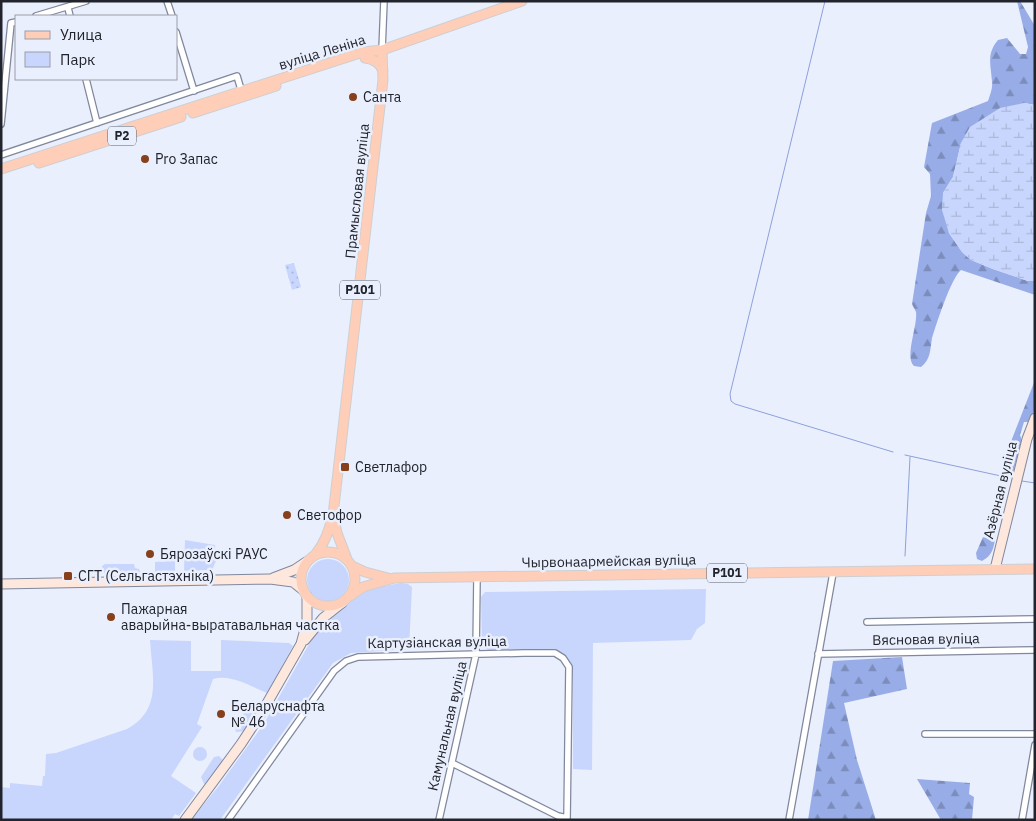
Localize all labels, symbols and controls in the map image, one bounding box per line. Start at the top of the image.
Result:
legend [15,15,178,80]
text: Улица [60,25,102,44]
street label: вуліца Леніна [276,30,368,74]
text: Парк [60,50,95,69]
place label: Санта [363,88,402,106]
marker: Санта [347,91,359,103]
street label: Прамысловая вуліца [341,122,373,259]
road number: Р2 [108,126,136,146]
place label: Pro Запас [155,150,218,168]
marker: Pro Запас [139,153,151,165]
road number: Р101 [340,280,380,300]
street label: Азёрная вуліца [979,439,1021,541]
place label: Светлафор [355,458,427,476]
marker: Светлафор [339,461,351,473]
place label: Светофор [297,506,362,524]
marker: Светофор [281,509,293,521]
place label: Бярозаўскі РАУС [160,545,268,563]
marker: Бярозаўскі РАУС [144,548,156,560]
street label: Чырвонаармейская вуліца [522,550,697,572]
road number: Р101 [707,564,747,582]
place label: СГТ (Сельгастэхніка) [78,567,214,585]
marker: СГТ (Сельгастэхніка) [62,570,74,582]
place label: Пажарная аварыйна-выратавальная частка [121,600,340,634]
marker: Пажарная аварыйна-выратавальная частка [105,611,117,623]
street label: Вясновая вуліца [872,629,980,649]
street label: Картузіанская вуліца [367,632,507,652]
street label: Камунальная вуліца [423,659,471,793]
place label: Беларуснафта № 46 [231,697,325,731]
marker: Беларуснафта № 46 [215,708,227,720]

